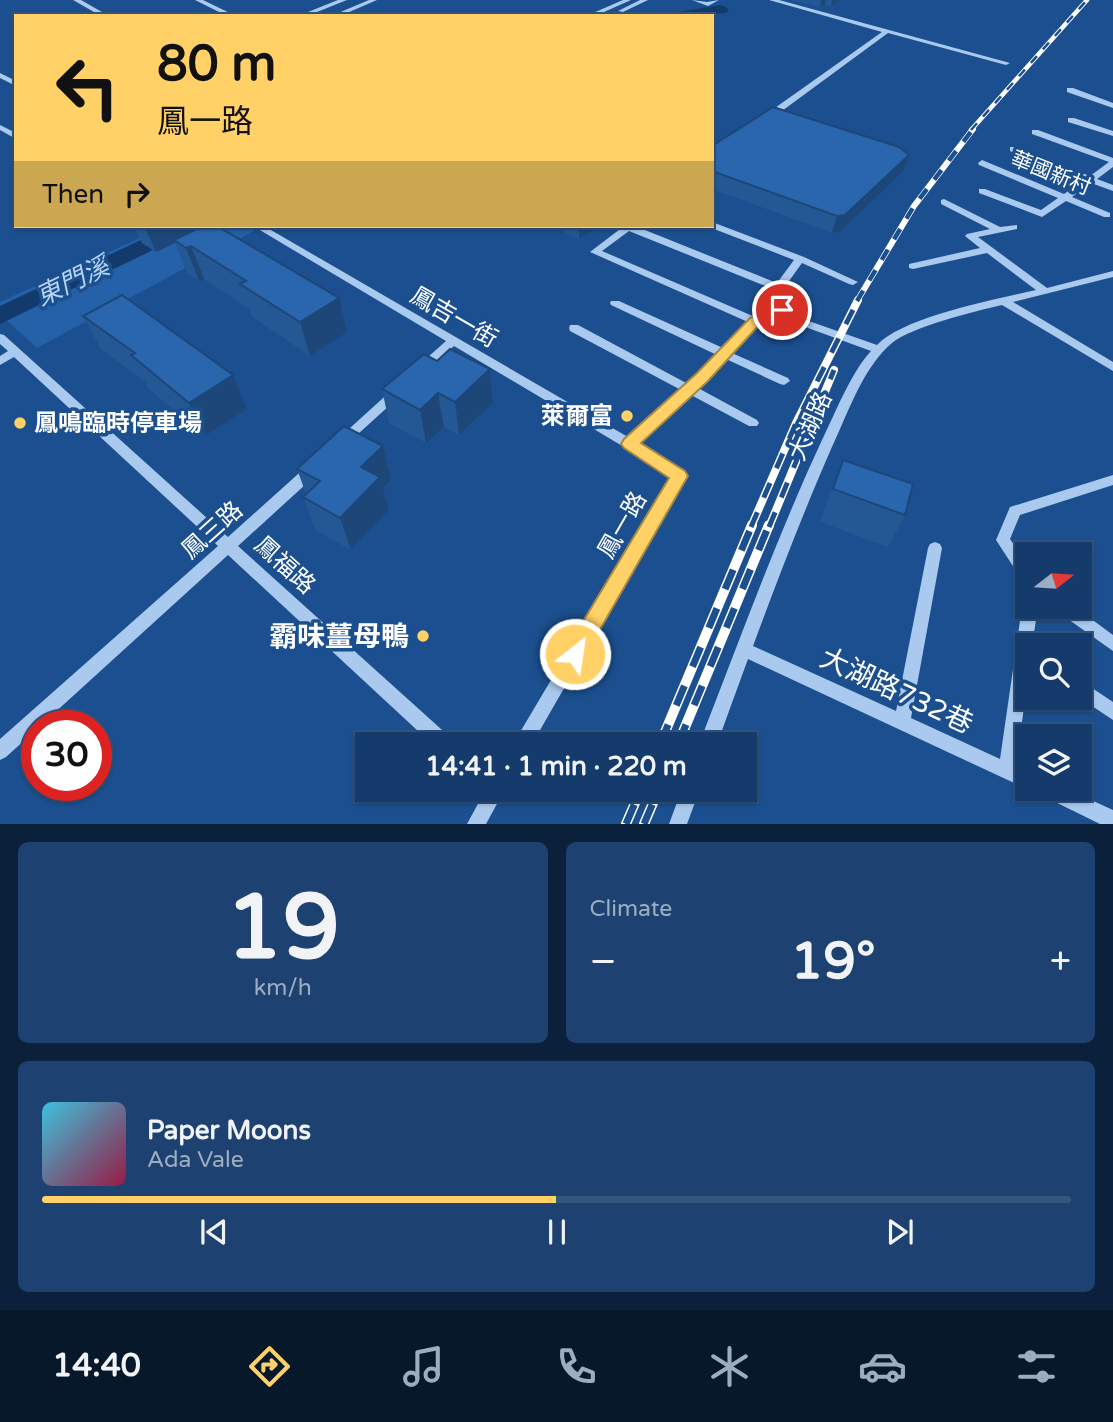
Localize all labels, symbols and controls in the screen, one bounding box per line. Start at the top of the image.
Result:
text: 80 m [157,35,276,94]
icon: left [42,42,133,133]
text: 鳳一路 [157,103,253,141]
street label: 華國新村 [1007,146,1094,201]
icon: right [118,175,156,213]
text: Then [42,179,104,210]
water label: 東門溪 [30,249,118,312]
pin [752,280,812,340]
street label: 鳳吉一街 [405,281,503,354]
icon: arrive [763,291,801,329]
street label: 大湖路 [783,387,838,465]
place label: 萊爾富 [541,402,613,431]
marker: 萊爾富 [619,408,635,424]
place label: 鳳鳴臨時停車場 [34,409,202,438]
marker: 鳳鳴臨時停車場 [12,415,28,431]
street label: 鳳一路 [592,487,653,564]
street label: 鳳三路 [176,496,249,565]
street label: 鳳福路 [248,531,321,600]
north arrow [1015,542,1092,620]
map controls [1015,542,1092,801]
position arrow [538,617,612,691]
place label: 霸味薑母鴨 [269,620,409,654]
marker: 霸味薑母鴨 [415,628,431,644]
button: search [1015,633,1092,710]
street label: 大湖路732巷 [815,641,978,741]
speed limit sign: 30 [21,710,112,801]
button: layers [1015,724,1092,801]
text: 14:41 · 1 min · 220 m [425,751,687,782]
text: 19 [226,873,340,983]
text: Climate [590,895,672,923]
text: 19° [791,930,876,993]
text: − [590,939,617,985]
text: + [1050,939,1071,985]
text: km/h [254,974,312,1002]
text: Paper Moons [147,1115,311,1146]
text: Ada Vale [147,1146,244,1174]
icon: previous [195,1213,233,1251]
icon: pause [538,1213,576,1251]
icon: next [881,1213,919,1251]
icon: directions [245,1342,294,1391]
icon: music [399,1342,448,1391]
icon: phone [552,1342,601,1391]
icon: climate [705,1342,754,1391]
icon: car [858,1342,907,1391]
icon: filters [1012,1342,1061,1391]
text: 14:40 [52,1347,141,1385]

